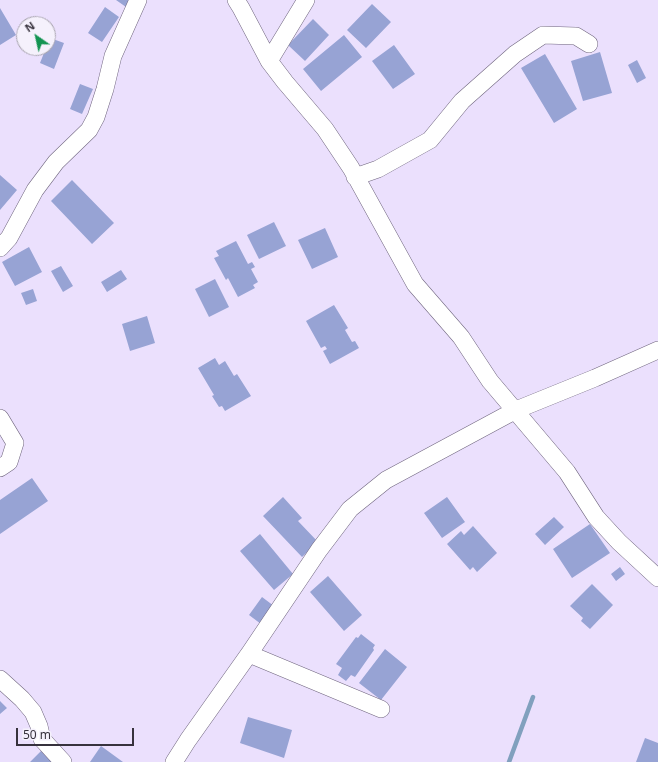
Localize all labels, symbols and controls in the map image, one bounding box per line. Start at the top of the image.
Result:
north arrow [16,16,56,56]
text: N [22,18,37,35]
scale bar [18,720,136,746]
text: 50 m [23,726,51,743]

